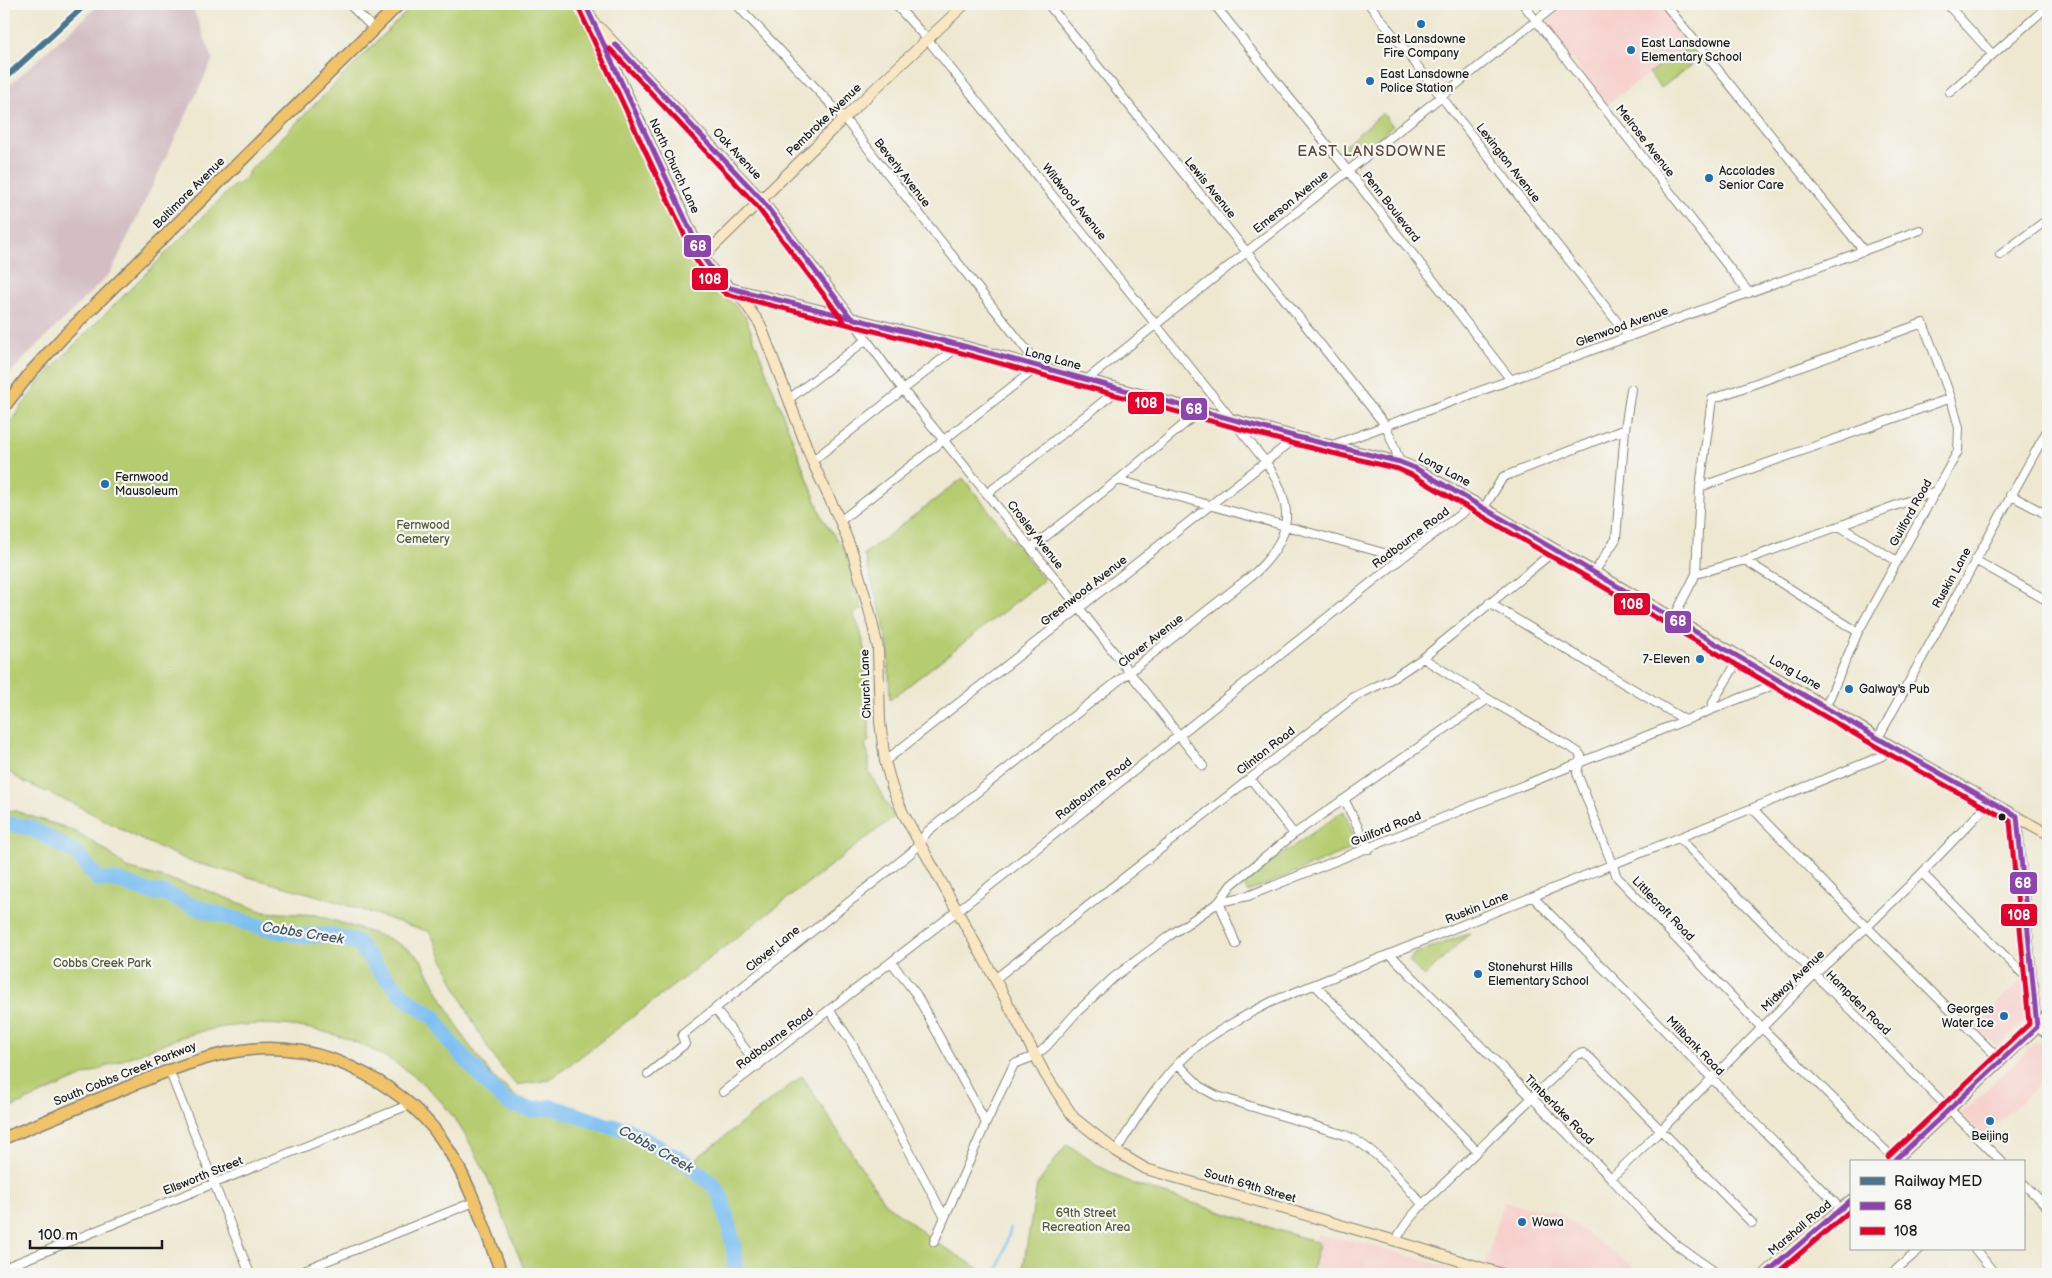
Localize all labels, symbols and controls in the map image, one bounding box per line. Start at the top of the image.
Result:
marker: East Lansdowne Fire Company [1415,18,1427,30]
place label: East Lansdowne Fire Company [1376,32,1466,61]
place label: East Lansdowne Elementary School [1641,36,1742,65]
marker: East Lansdowne Elementary School [1625,44,1637,56]
place label: East Lansdowne Police Station [1380,67,1469,96]
marker: East Lansdowne Police Station [1364,75,1376,87]
street label: Pembroke Avenue [783,81,865,159]
street label: Melrose Avenue [1612,102,1678,180]
street label: North Church Lane [645,116,703,216]
street label: Lexington Avenue [1473,121,1543,205]
street label: Oak Avenue [709,125,765,183]
street label: Beverly Avenue [870,136,934,210]
district label: EAST LANSDOWNE [1297,142,1447,161]
street label: Baltimore Avenue [150,154,228,232]
street label: Lewis Avenue [1181,155,1239,221]
street label: Wildwood Avenue [1039,161,1109,243]
place label: Accolades Senior Care [1719,164,1784,193]
street label: Emerson Avenue [1250,167,1332,237]
street label: Penn Boulevard [1359,169,1423,245]
marker: Accolades Senior Care [1703,172,1715,184]
line badge: 68 [683,234,712,258]
text: 68 [690,238,706,255]
line badge: 108 [691,267,729,291]
text: 108 [698,271,722,288]
street label: Glenwood Avenue [1574,303,1670,351]
street label: Long Lane [1023,344,1083,374]
line badge: 108 [1127,391,1165,415]
text: 108 [1134,395,1158,412]
line badge: 68 [1180,397,1208,421]
text: 68 [1186,401,1202,418]
street label: Long Lane [1415,450,1473,490]
place label: Fernwood Mausoleum [115,470,178,499]
street label: Guilford Road [1886,477,1936,549]
marker: Fernwood Mausoleum [99,478,111,490]
street label: Crosley Avenue [1004,498,1066,572]
street label: Radbourne Road [1369,504,1453,572]
park label: Fernwood Cemetery [396,518,450,547]
street label: Ruskin Lane [1929,545,1975,611]
street label: Greenwood Avenue [1038,552,1130,630]
line badge: 108 [1613,592,1651,616]
text: 108 [1620,596,1644,613]
line badge: 68 [1664,610,1692,634]
street label: Clover Avenue [1115,611,1187,671]
text: 68 [1670,613,1686,630]
street label: Church Lane [857,649,875,719]
place label: 7-Eleven [1643,652,1690,667]
street label: Long Lane [1766,652,1824,694]
marker: 7-Eleven [1694,653,1706,665]
place label: Galway's Pub [1859,682,1930,697]
marker: Galway's Pub [1843,683,1855,695]
street label: Clinton Road [1234,723,1298,778]
street label: Radbourne Road [1053,754,1135,823]
street label: Guilford Road [1349,808,1423,850]
unlabelled marker [1997,812,2007,822]
line badge: 68 [2009,871,2038,895]
street label: Littlecroft Road [1629,874,1698,944]
text: 68 [2015,875,2031,892]
street label: Ruskin Lane [1443,888,1511,928]
line badge: 108 [2000,903,2038,927]
text: 108 [2007,907,2031,924]
water label: Cobbs Creek [261,918,346,948]
street label: Clover Lane [743,923,803,975]
street label: Midway Avenue [1758,947,1828,1015]
park label: Cobbs Creek Park [53,956,151,971]
place label: Stonehurst Hills Elementary School [1488,960,1589,989]
street label: Hampden Road [1822,967,1894,1039]
marker: Stonehurst Hills Elementary School [1472,968,1484,980]
place label: Georges Water Ice [1942,1002,1994,1031]
street label: Radbourne Road [733,1005,817,1073]
marker: Georges Water Ice [1998,1010,2010,1022]
street label: Millbank Road [1663,1013,1727,1079]
street label: South Cobbs Creek Parkway [51,1038,199,1110]
street label: Timberlake Road [1521,1072,1597,1148]
marker: Beijing [1984,1115,1996,1127]
water label: Cobbs Creek [616,1122,697,1177]
place label: Beijing [1971,1129,2009,1144]
street label: Ellsworth Street [161,1153,245,1199]
legend [1850,1160,2024,1250]
street label: South 69th Street [1202,1166,1298,1206]
text: Railway MED [1894,1172,1982,1191]
text: 68 [1894,1196,1912,1215]
street label: Marshall Road [1765,1197,1835,1259]
park label: 69th Street Recreation Area [1042,1206,1131,1235]
place label: Wawa [1532,1215,1564,1230]
marker: Wawa [1516,1216,1528,1228]
scale bar [30,1218,162,1250]
text: 108 [1894,1222,1918,1241]
text: 100 m [38,1226,78,1245]

